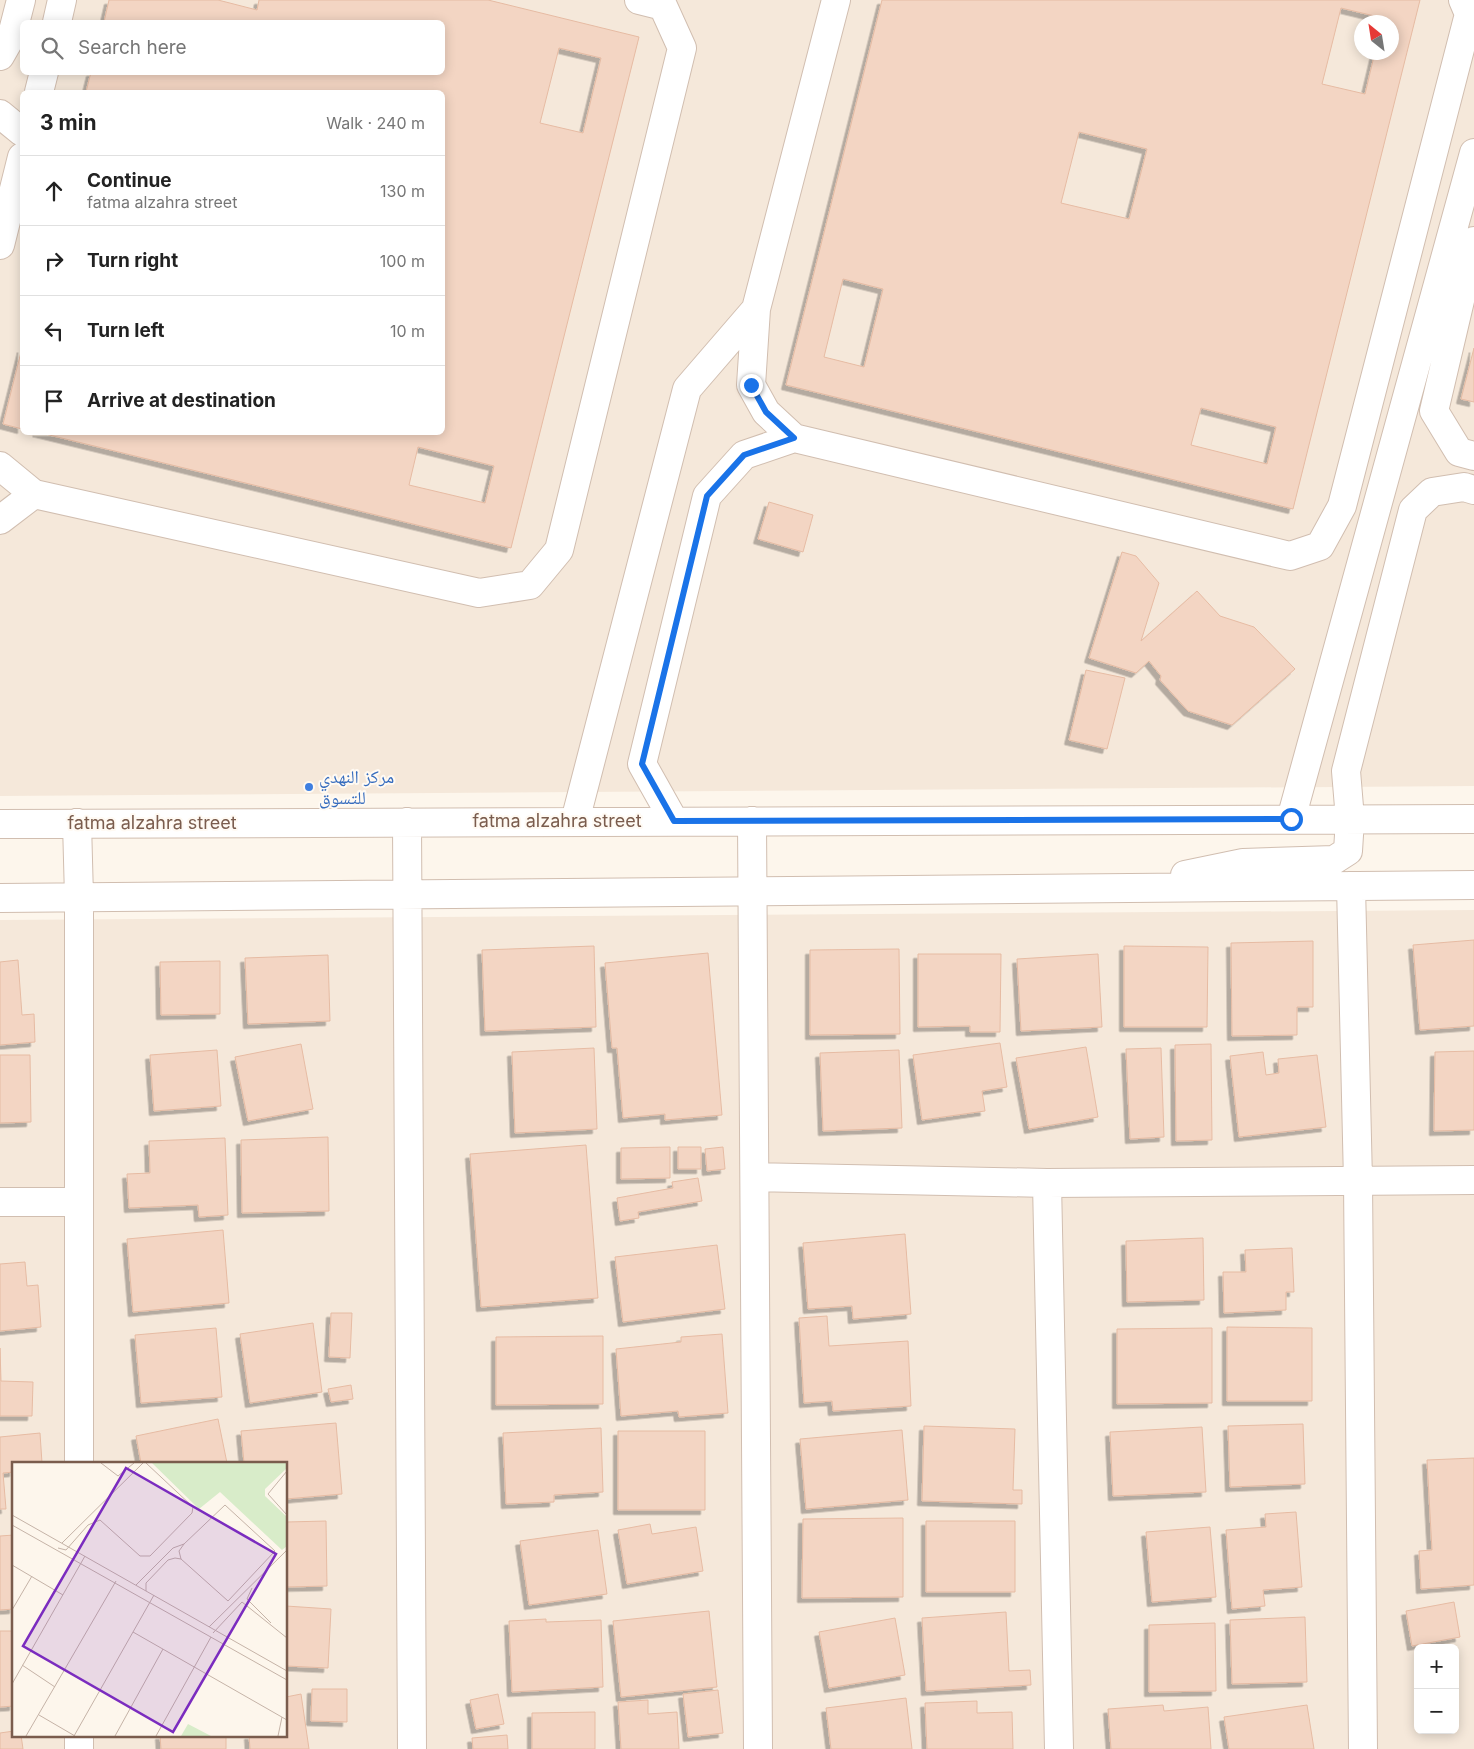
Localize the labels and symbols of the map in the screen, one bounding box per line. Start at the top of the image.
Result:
north arrow [1354,15,1399,60]
route end [740,374,763,397]
place label: مركز النهدي للتسوق [319,766,394,809]
marker: مركز النهدي للتسوق [303,781,315,793]
route start [1280,808,1303,831]
street label: fatma alzahra street [472,810,642,831]
street label: fatma alzahra street [67,812,237,833]
inset map [12,1462,288,1736]

